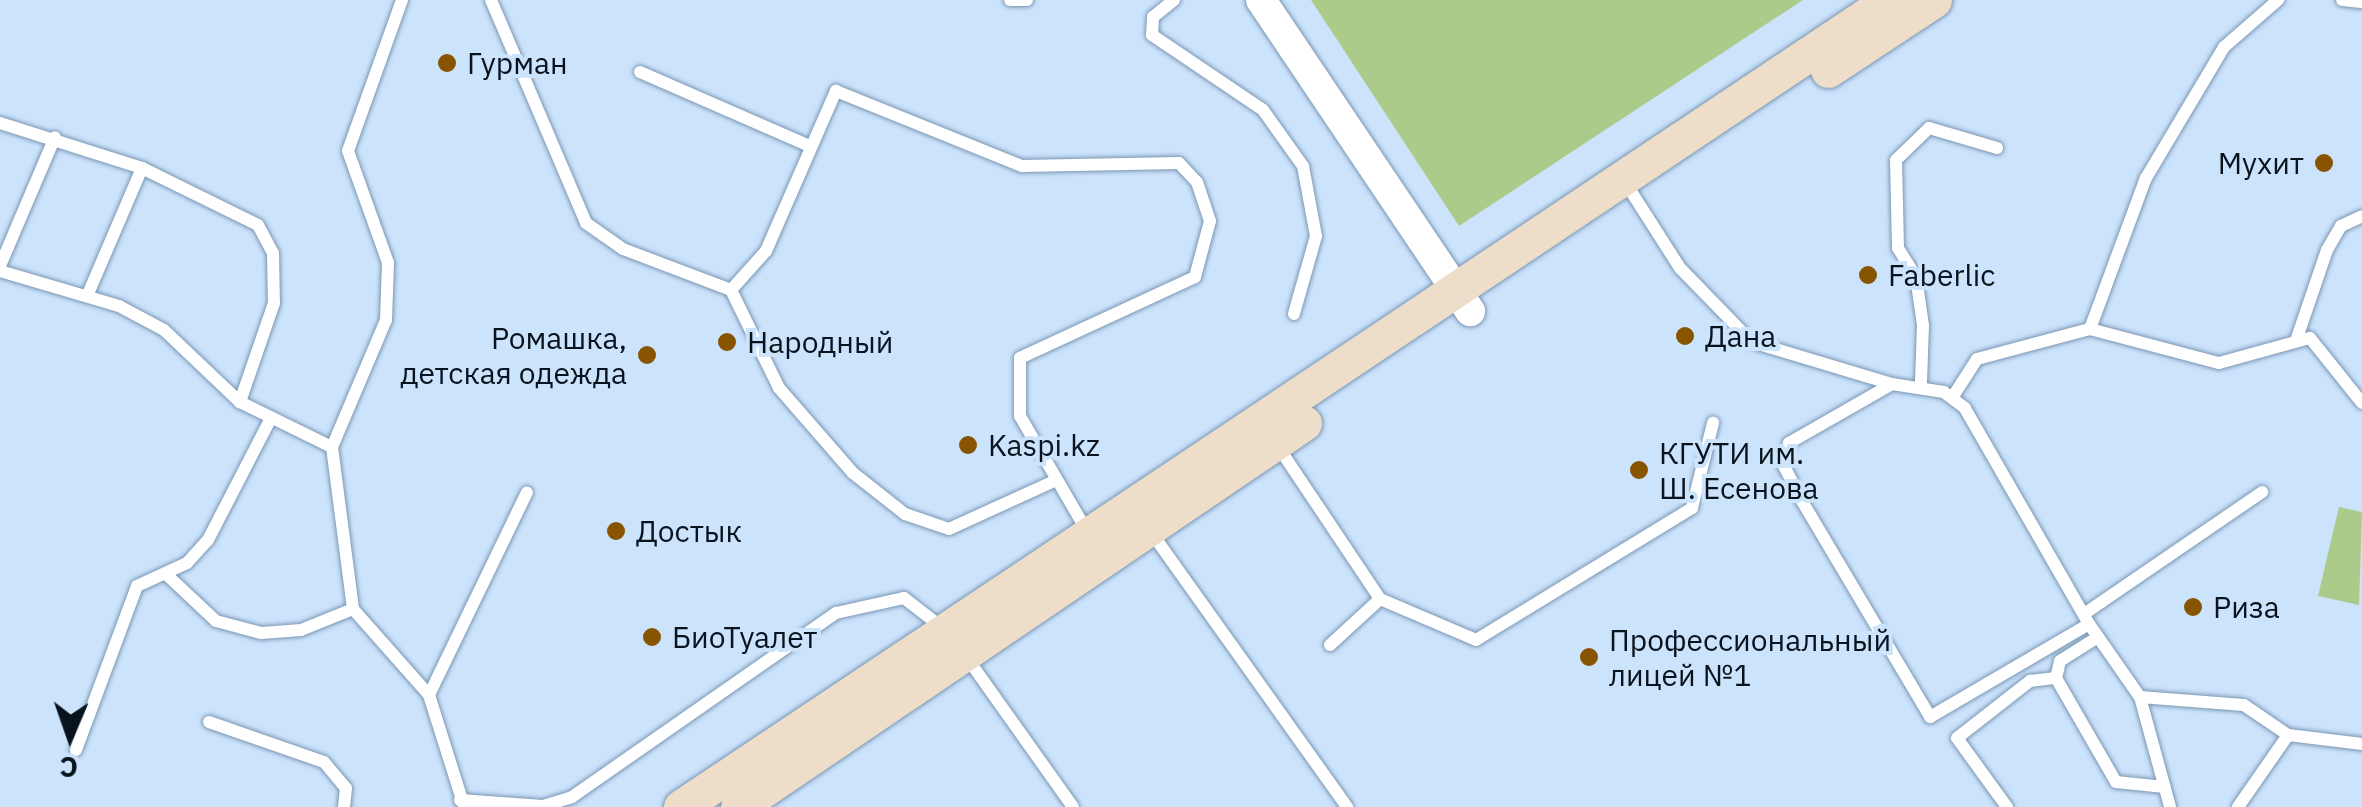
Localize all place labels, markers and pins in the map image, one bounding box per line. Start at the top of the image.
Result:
place label: Гурман [467,45,568,81]
marker: Гурман [436,52,458,74]
place label: Мухит [2218,145,2304,181]
marker: Мухит [2313,152,2335,174]
place label: Faberlic [1888,257,1995,293]
marker: Faberlic [1857,264,1879,286]
place label: Дана [1705,318,1776,354]
place label: Ромашка, детская одежда [401,320,627,390]
place label: Народный [747,324,893,360]
marker: Дана [1674,325,1696,347]
marker: Народный [716,331,738,353]
marker: Ромашка, детская одежда [636,344,658,366]
place label: Kaspi.kz [988,427,1100,463]
marker: Kaspi.kz [957,434,979,456]
place label: КГУТИ им. Ш. Есенова [1659,435,1819,506]
marker: КГУТИ им. Ш. Есенова [1628,459,1650,481]
place label: Достык [636,513,742,549]
marker: Достык [605,520,627,542]
place label: Риза [2213,589,2280,625]
marker: Риза [2182,596,2204,618]
place label: БиоТуалет [672,619,817,655]
place label: Профессиональный лицей №1 [1609,622,1891,692]
marker: БиоТуалет [641,626,663,648]
marker: Профессиональный лицей №1 [1578,646,1600,668]

